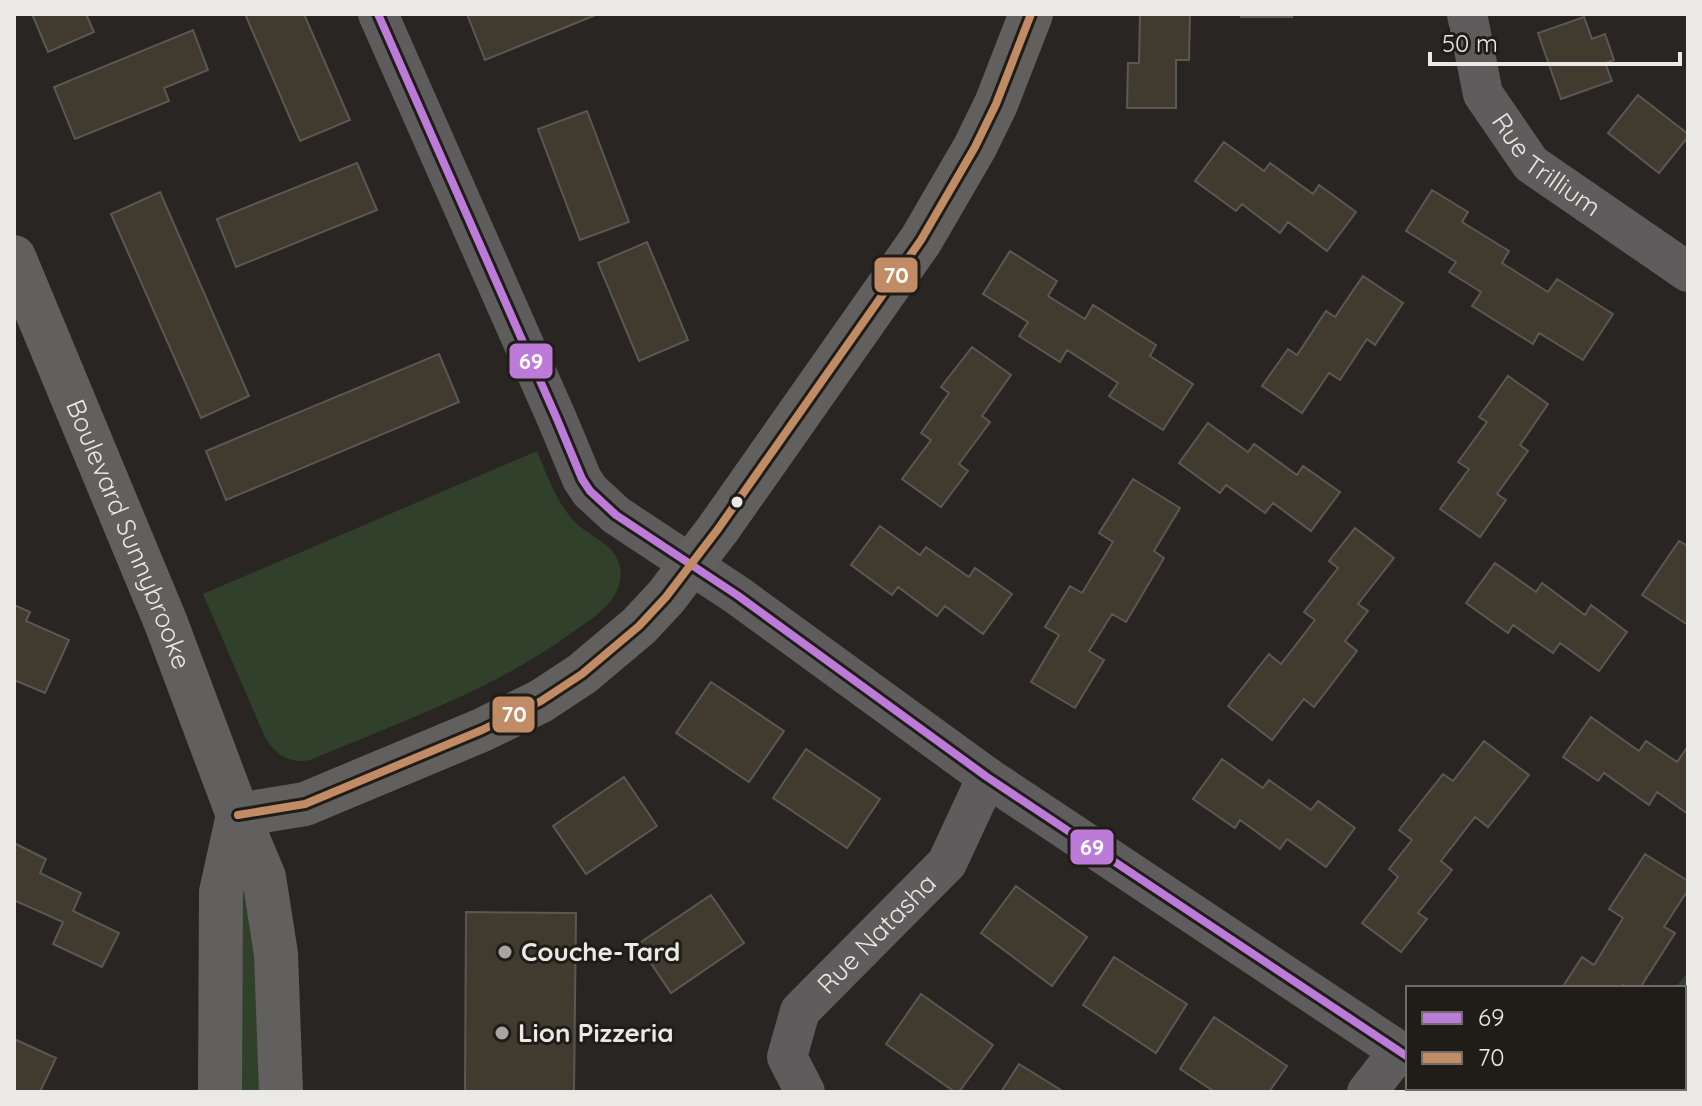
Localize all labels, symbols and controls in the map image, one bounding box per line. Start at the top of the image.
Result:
scale bar [1430,16,1680,66]
text: 50 m [1442,28,1498,58]
street label: Rue Trillium [1485,106,1608,223]
line badge: 70 [873,256,919,294]
text: 70 [883,261,909,289]
line badge: 69 [508,342,554,380]
text: 69 [519,347,543,375]
street label: Boulevard Sunnybrooke [59,394,199,673]
unlabelled marker [729,494,745,510]
line badge: 70 [491,695,536,734]
text: 70 [501,700,527,728]
line badge: 69 [1069,828,1115,866]
text: 69 [1080,833,1104,861]
street label: Rue Natasha [810,867,943,1000]
place label: Couche-Tard [521,935,680,968]
marker: Couche-Tard [496,943,514,961]
legend [1406,986,1686,1090]
text: 69 [1478,1002,1504,1032]
place label: Lion Pizzeria [518,1016,674,1049]
marker: Lion Pizzeria [493,1024,511,1042]
text: 70 [1478,1042,1505,1072]

